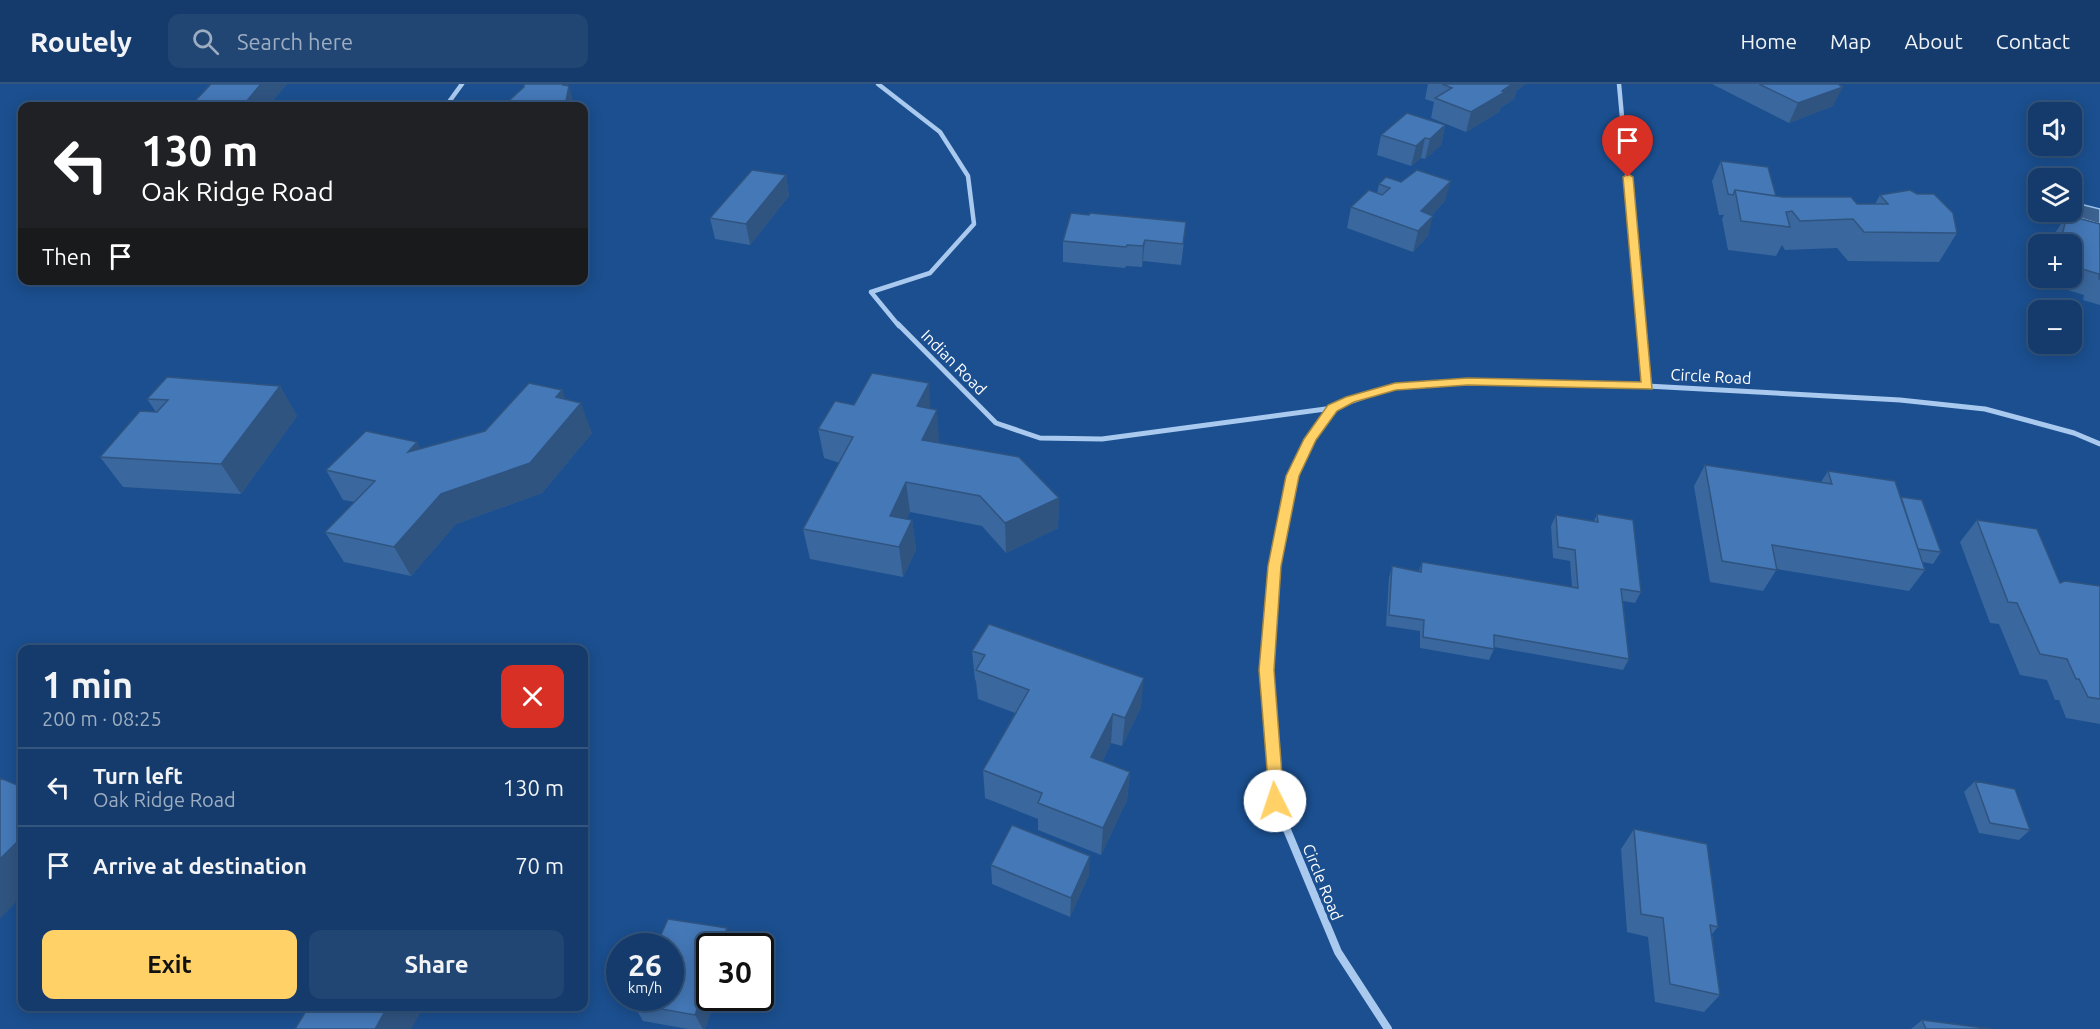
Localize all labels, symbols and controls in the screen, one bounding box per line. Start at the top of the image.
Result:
search box [168,14,588,68]
icon: search [189,25,222,58]
text: Routely [30,26,132,57]
text: Search here [237,29,353,54]
text: Home [1740,29,1797,53]
text: Map [1830,29,1871,53]
text: About [1904,29,1963,53]
text: Contact [1996,29,2070,53]
map controls [2028,102,2082,354]
button: sound [2028,102,2082,156]
pin [1602,115,1653,177]
icon: arrive [1611,124,1644,157]
icon: left [42,126,120,204]
text: 130 m [141,127,258,174]
button: layers [2028,168,2082,222]
text: Oak Ridge Road [141,176,334,206]
button: + [2028,234,2082,288]
icon: arrive [104,240,137,273]
text: Then [42,244,92,269]
button: − [2028,300,2082,354]
street label: Indian Road [918,326,990,398]
street label: Circle Road [1670,365,1752,387]
text: 1 min [42,664,133,705]
button: close [501,665,564,728]
text: 200 m · 08:25 [42,707,162,730]
text: Turn left [93,763,183,788]
position arrow [1243,769,1307,833]
icon: left [42,771,75,804]
text: 130 m [503,775,564,800]
text: Oak Ridge Road [93,788,236,811]
street label: Circle Road [1300,841,1346,923]
icon: arrive [42,849,75,882]
text: Arrive at destination [93,853,307,878]
text: 70 m [515,853,564,878]
button: Exit [42,930,297,999]
button: Share [309,930,564,999]
speed limit sign: 30 [696,933,774,1011]
text: 26 [628,948,662,982]
text: km/h [628,979,662,996]

